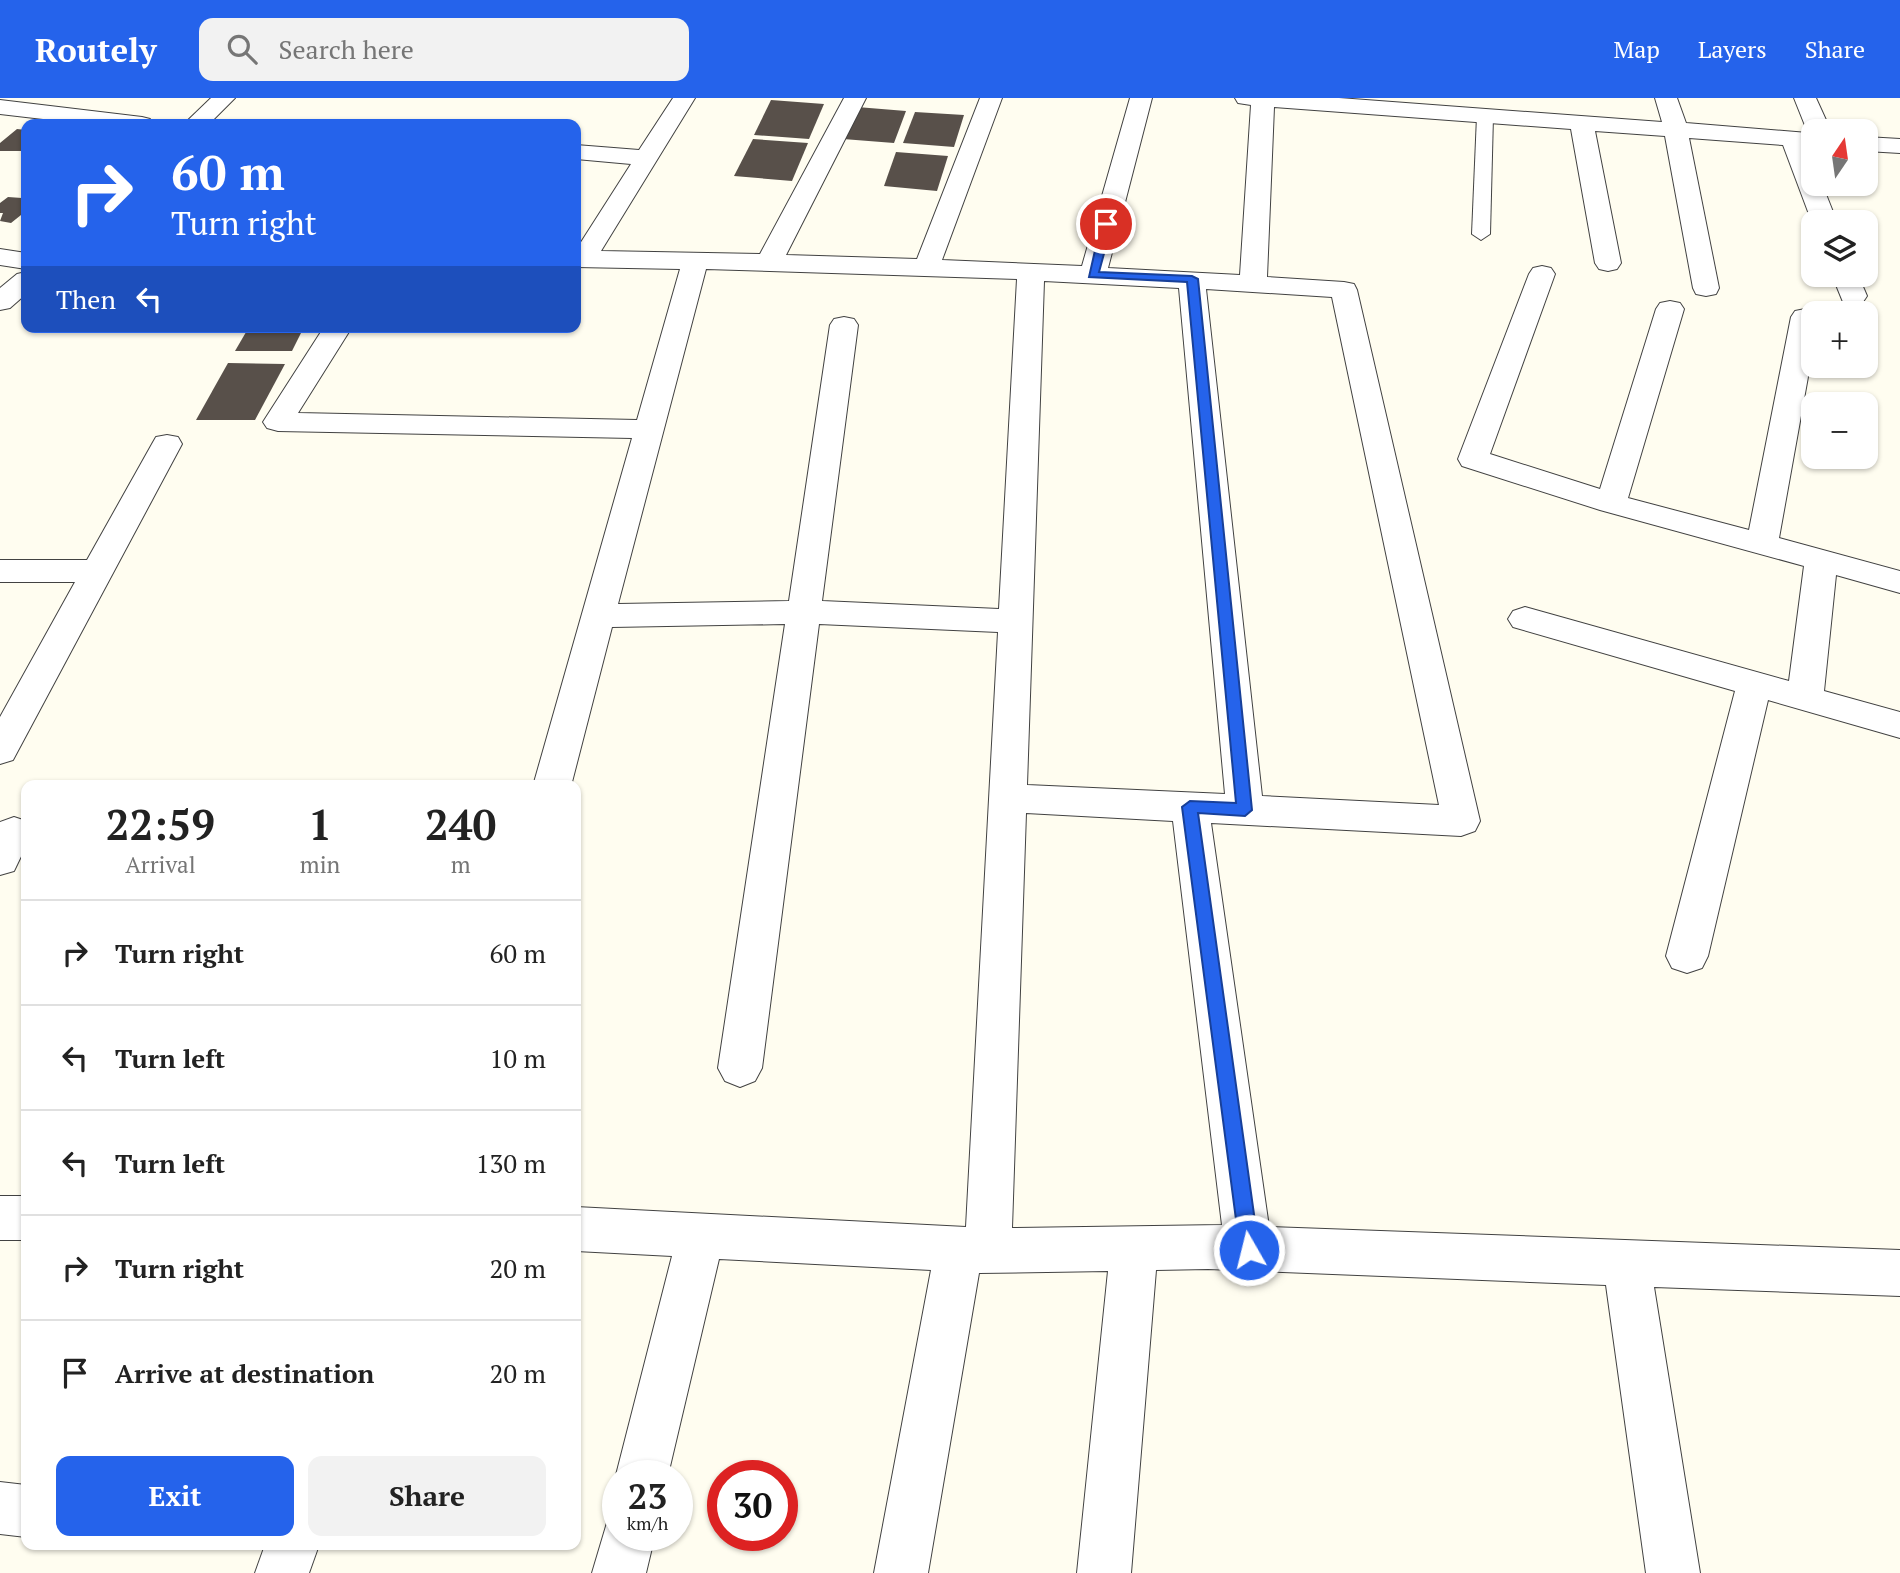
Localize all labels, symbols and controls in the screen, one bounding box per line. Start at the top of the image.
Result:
search box [199,18,689,81]
text: Routely [35,28,157,71]
icon: search [223,30,261,68]
text: Search here [279,32,414,66]
text: Map [1613,33,1660,65]
text: Layers [1698,33,1767,65]
text: Share [1805,33,1865,65]
north arrow [1801,119,1878,196]
map controls [1801,119,1878,469]
text: 60 m [171,139,285,204]
icon: right [56,147,147,238]
pin [1076,194,1136,254]
text: Turn right [171,202,317,244]
icon: arrive [1087,205,1125,243]
button: layers [1801,210,1878,287]
icon: left [130,280,168,318]
text: Then [56,282,116,316]
button: + [1801,301,1878,378]
button: − [1801,392,1878,469]
text: 22:59 [106,796,215,852]
text: 1 [308,796,332,852]
text: 240 [425,796,496,852]
text: Arrival [125,849,196,880]
text: min [300,849,340,880]
text: m [451,849,471,880]
icon: right [56,934,94,972]
text: Turn right [115,936,244,970]
text: 60 m [490,936,546,970]
icon: left [56,1039,94,1077]
text: Turn left [115,1041,225,1075]
text: 10 m [490,1041,546,1075]
icon: left [56,1144,94,1182]
text: Turn left [115,1146,225,1180]
text: 130 m [476,1146,546,1180]
position arrow [1212,1213,1286,1287]
icon: right [56,1249,94,1287]
text: Turn right [115,1251,244,1285]
text: 20 m [490,1251,546,1285]
icon: arrive [56,1354,94,1392]
text: Arrive at destination [115,1356,374,1390]
text: 20 m [490,1356,546,1390]
button: Exit [56,1456,294,1536]
button: Share [308,1456,546,1536]
speed limit sign: 30 [707,1460,798,1551]
text: 23 [628,1473,667,1519]
text: km/h [627,1511,668,1535]

